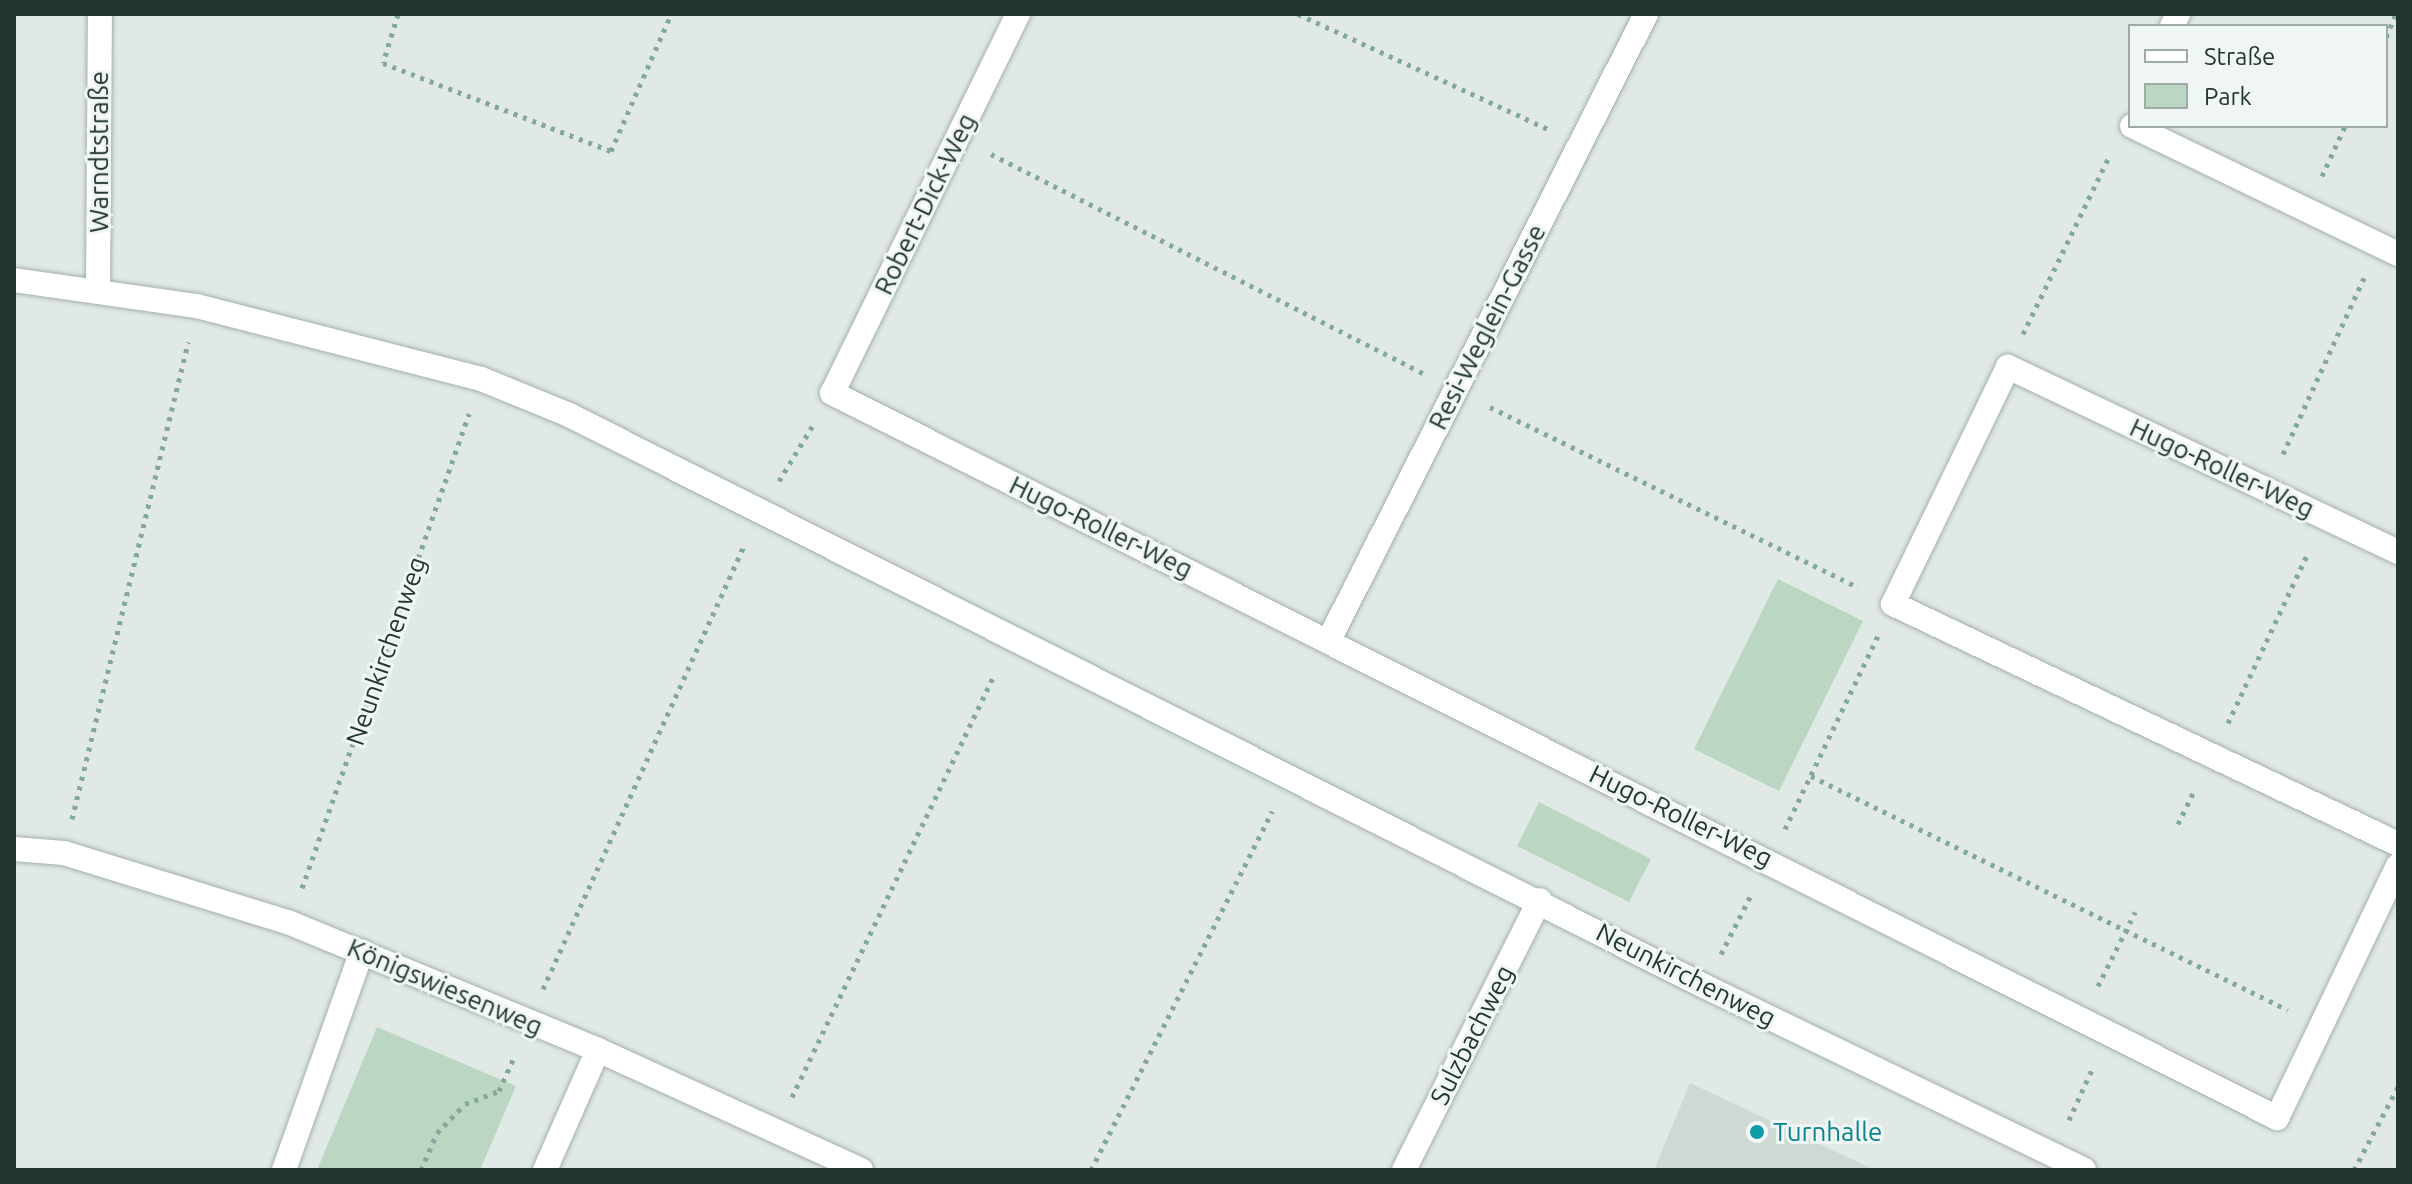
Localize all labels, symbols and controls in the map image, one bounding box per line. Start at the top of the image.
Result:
legend [2128,24,2388,128]
text: Straße [2204,43,2275,70]
street label: Warndtstraße [83,71,115,233]
text: Park [2204,83,2252,110]
street label: Robert-Dick-Weg [868,108,982,300]
street label: Resi-Weglein-Gasse [1422,219,1552,435]
street label: Hugo-Roller-Weg [2125,412,2319,524]
street label: Hugo-Roller-Weg [1004,469,1198,585]
street label: Neunkirchenweg [339,553,433,749]
street label: Hugo-Roller-Weg [1584,758,1778,874]
street label: Neunkirchenweg [1591,916,1781,1034]
street label: Königswiesenweg [343,932,547,1042]
street label: Sulzbachweg [1424,960,1520,1110]
place label: Turnhalle [1773,1116,1882,1148]
marker: Turnhalle [1748,1123,1766,1141]

